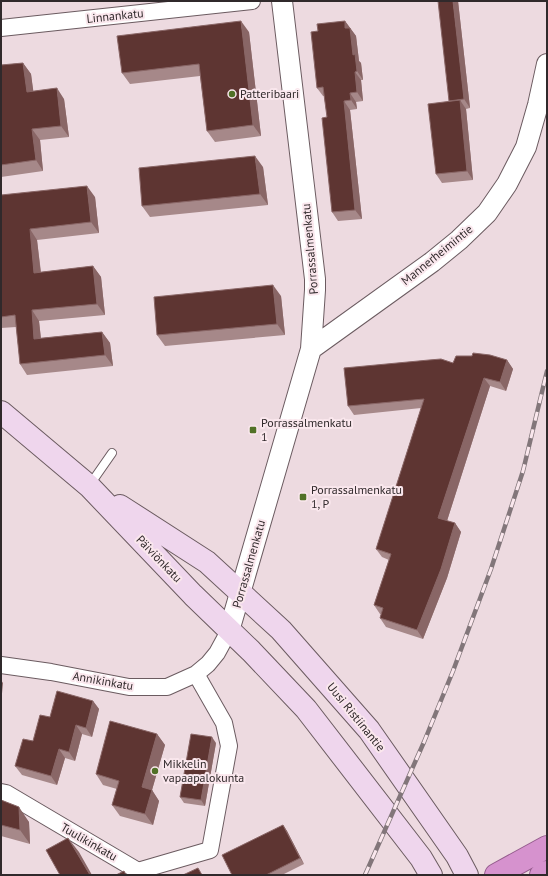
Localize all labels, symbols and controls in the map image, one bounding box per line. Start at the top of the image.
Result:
street label: Linnankatu [86,5,144,26]
place label: Patteribaari [240,86,299,101]
marker: Patteribaari [227,89,237,99]
street label: Porrassalmenkatu [298,203,321,295]
street label: Mannerheimintie [398,221,475,288]
place label: Porrassalmenkatu 1 [261,415,352,444]
marker: Porrassalmenkatu 1 [248,425,258,435]
place label: Porrassalmenkatu 1, P [311,482,402,511]
marker: Porrassalmenkatu 1, P [298,492,308,502]
street label: Porrassalmenkatu [229,518,268,610]
street label: Päiviönkatu [133,532,185,585]
street label: Annikinkatu [72,668,134,693]
street label: Uusi Ristiinantie [324,679,389,754]
place label: Mikkelin vapaapalokunta [163,756,244,785]
marker: Mikkelin vapaapalokunta [150,766,160,776]
street label: Tuulikinkatu [58,819,120,864]

